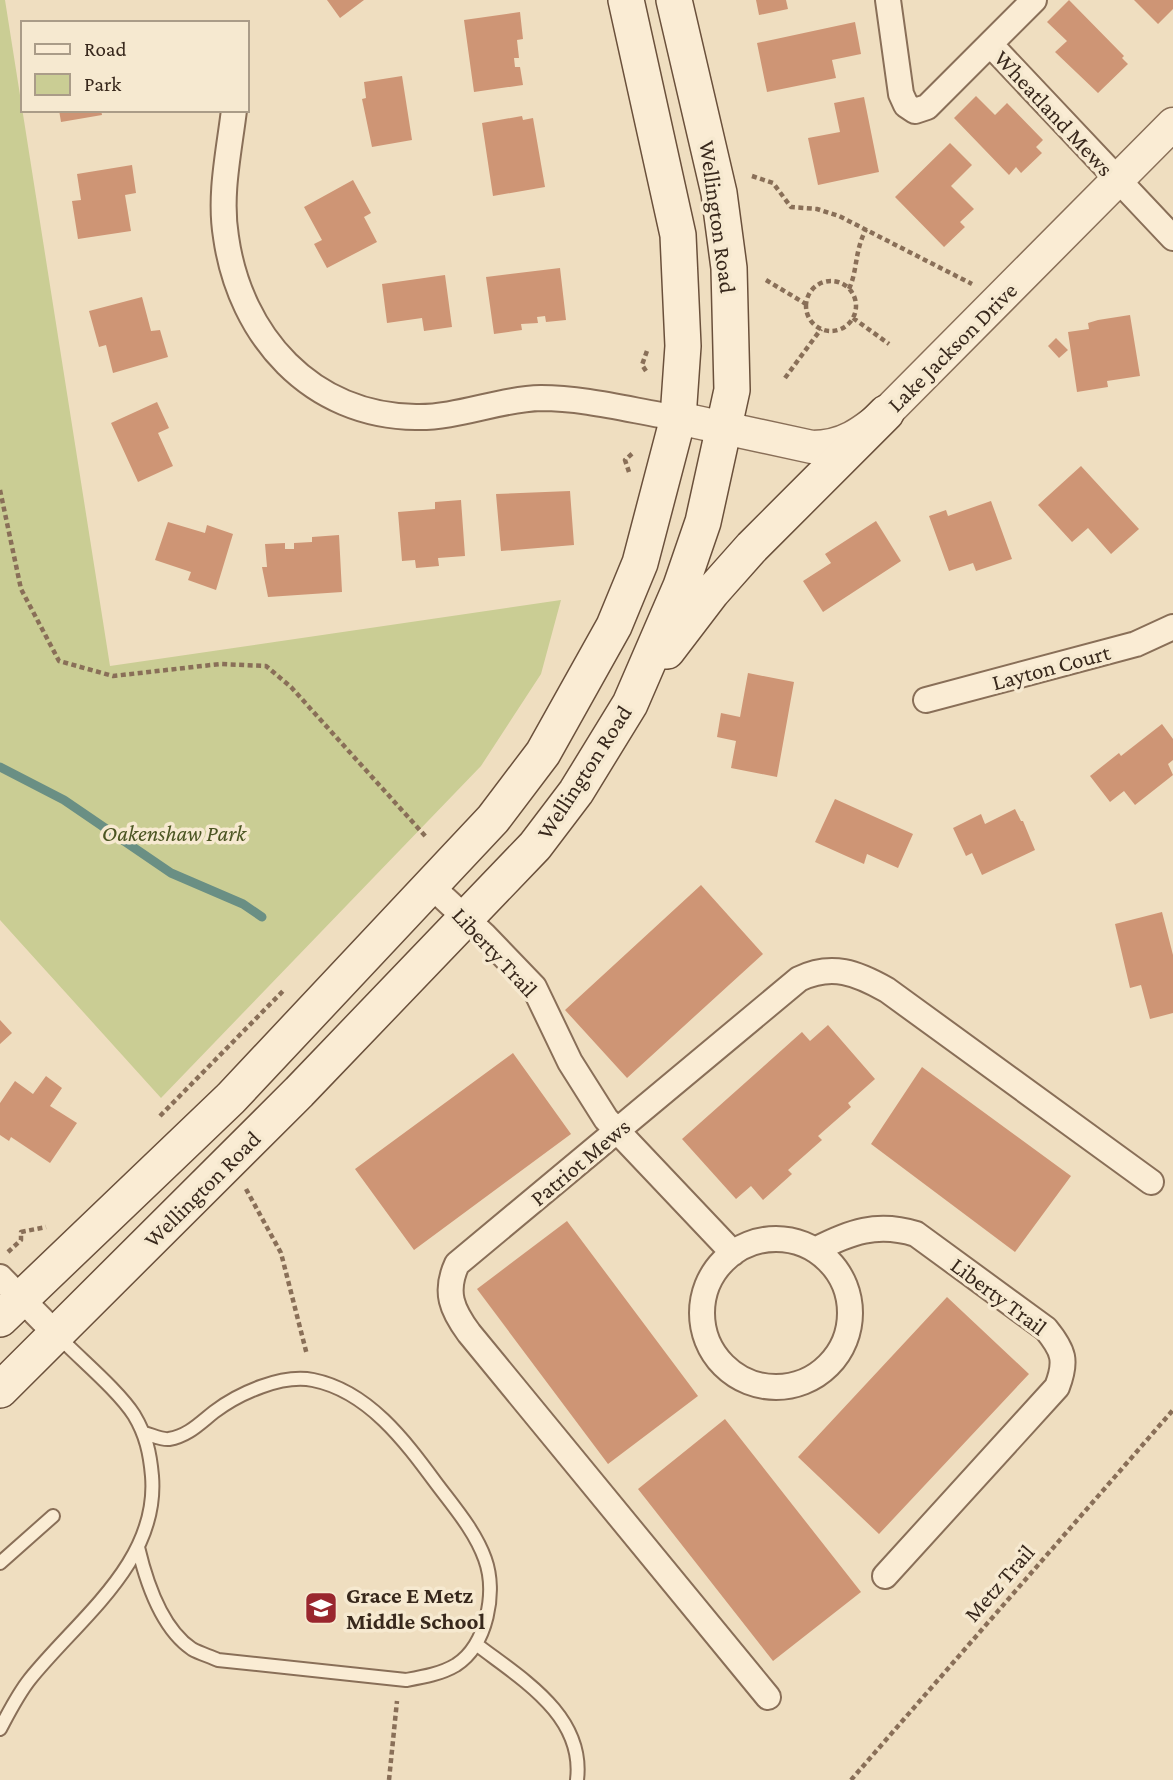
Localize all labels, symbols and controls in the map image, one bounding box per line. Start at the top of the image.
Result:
legend [21,21,248,112]
text: Road [84,37,127,61]
street label: Wheatland Mews [989,45,1119,181]
text: Park [84,72,121,96]
street label: Wellington Road [694,139,742,295]
street label: Lake Jackson Drive [882,277,1022,417]
street label: Layton Court [989,639,1113,695]
street label: Wellington Road [531,700,637,844]
park label: Oakenshaw Park [102,820,247,846]
street label: Liberty Trail [447,902,543,1002]
street label: Patriot Mews [525,1113,635,1211]
street label: Wellington Road [138,1125,266,1253]
street label: Liberty Trail [946,1252,1052,1340]
street label: Metz Trail [958,1539,1040,1627]
place label: Grace E Metz Middle School [346,1582,485,1634]
school or university icon: Grace E Metz Middle School [302,1589,340,1627]

